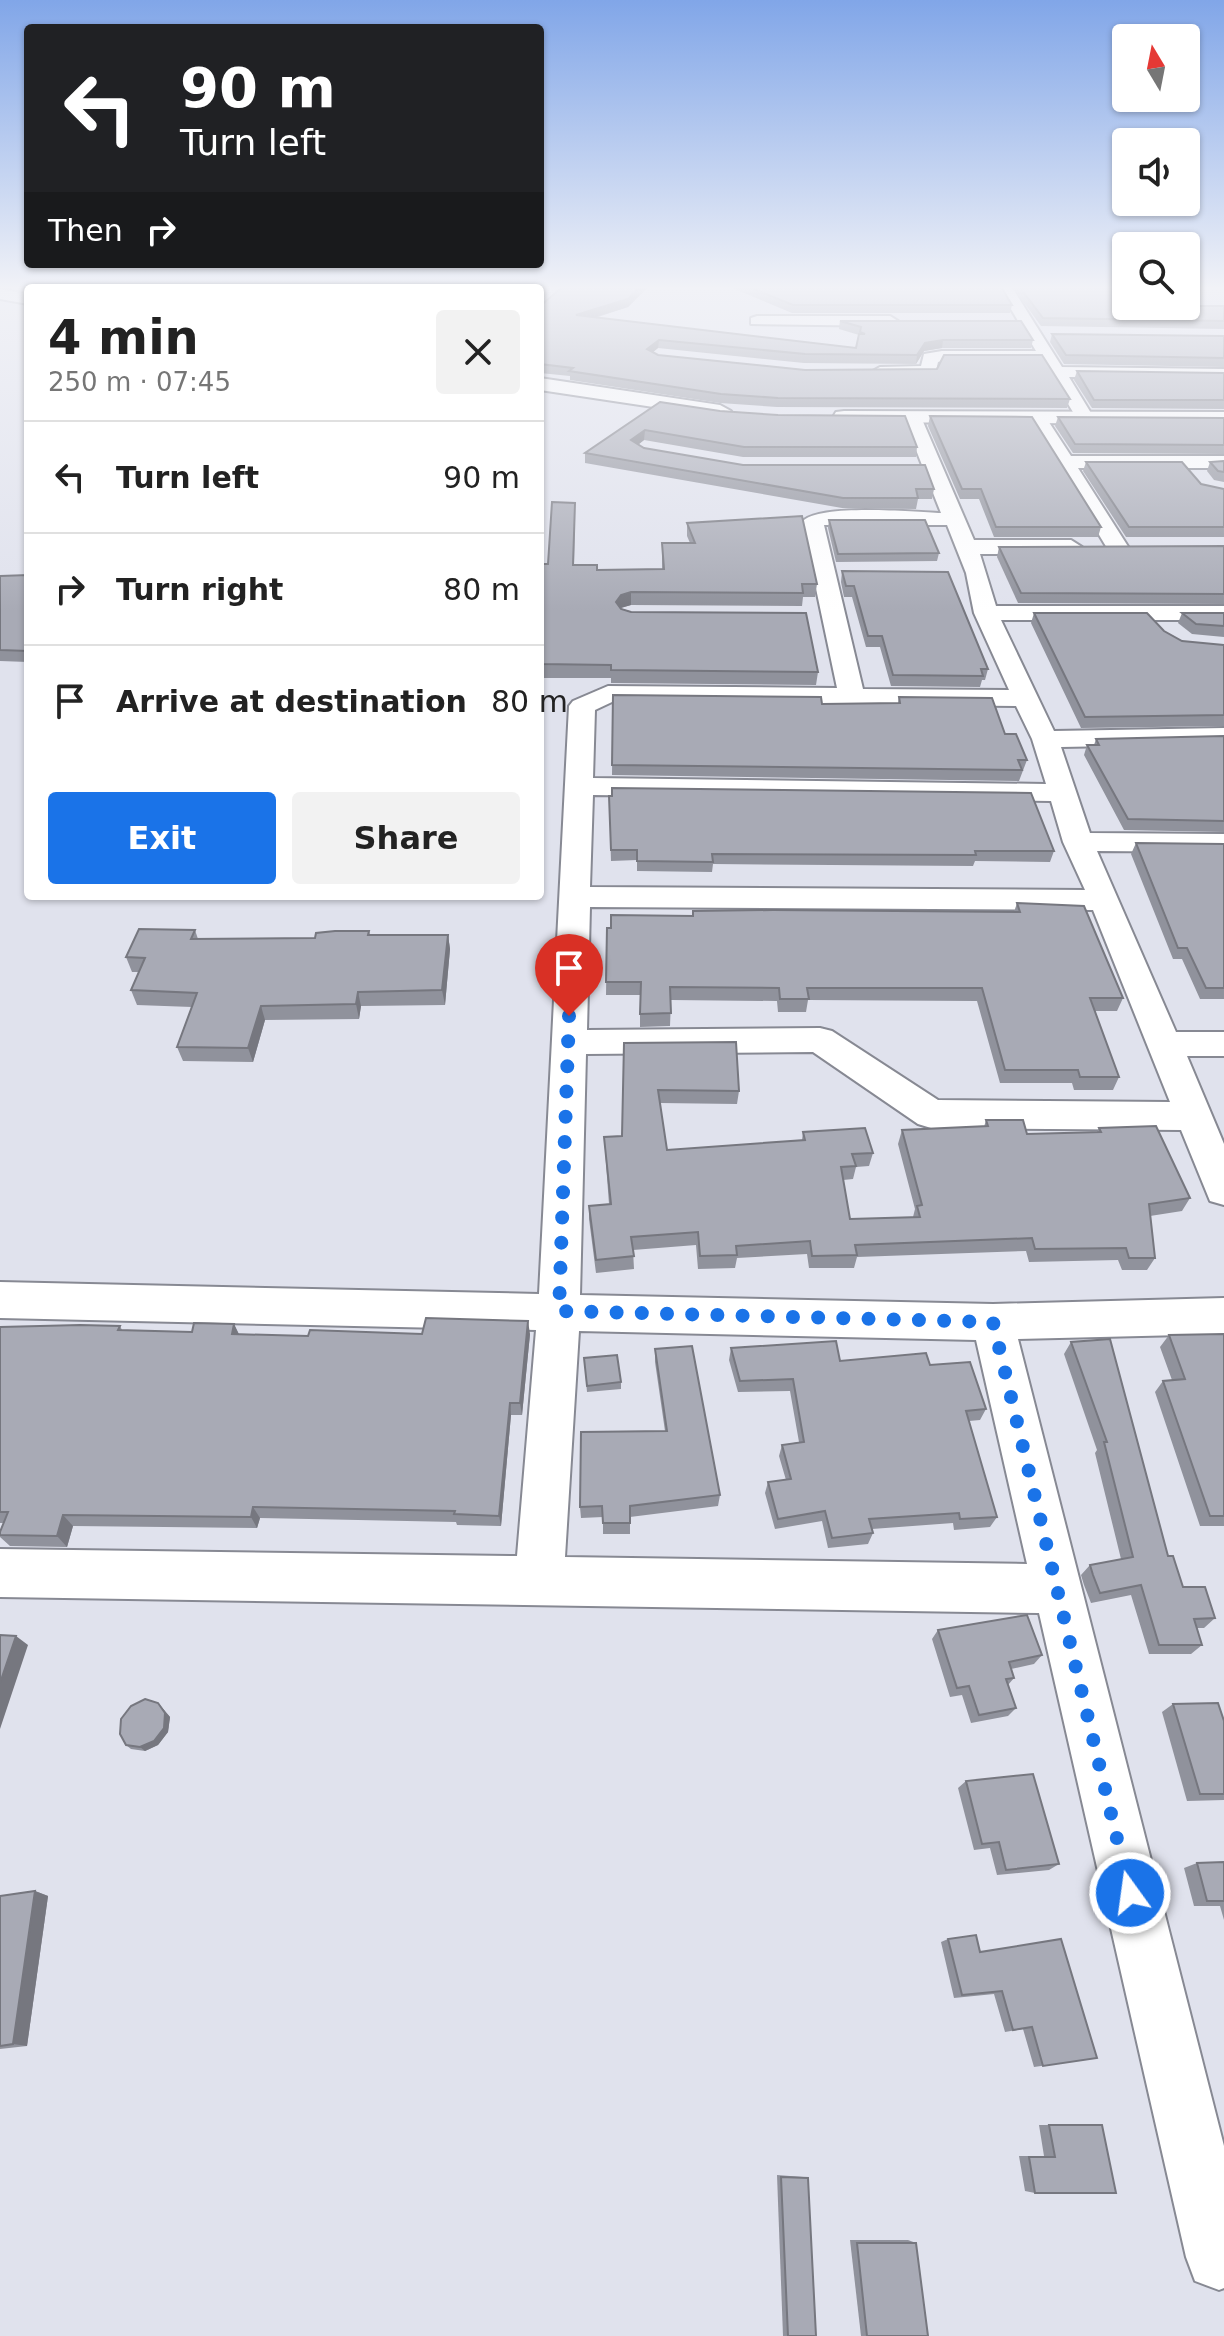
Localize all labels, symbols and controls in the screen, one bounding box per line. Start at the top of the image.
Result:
north arrow [1112,24,1200,112]
map controls [1112,24,1200,320]
text: 90 m [180,55,336,120]
icon: left [48,56,152,160]
text: Turn left [180,122,326,163]
button: sound [1112,128,1200,216]
icon: right [139,208,183,252]
text: Then [48,213,123,248]
button: search [1112,232,1200,320]
text: 4 min [48,309,199,365]
button: close [436,310,520,394]
text: 250 m · 07:45 [48,367,231,397]
icon: left [48,455,92,499]
text: Turn left [116,460,259,495]
text: 90 m [443,460,520,495]
icon: right [48,567,92,611]
text: Turn right [116,572,283,607]
text: 80 m [443,572,520,607]
icon: arrive [48,679,92,723]
text: Arrive at destination [116,684,467,719]
text: 80 m [491,684,568,719]
button: Exit [48,792,276,884]
button: Share [292,792,520,884]
pin [535,934,603,1016]
icon: arrive [547,946,591,990]
position arrow [1088,1851,1172,1935]

